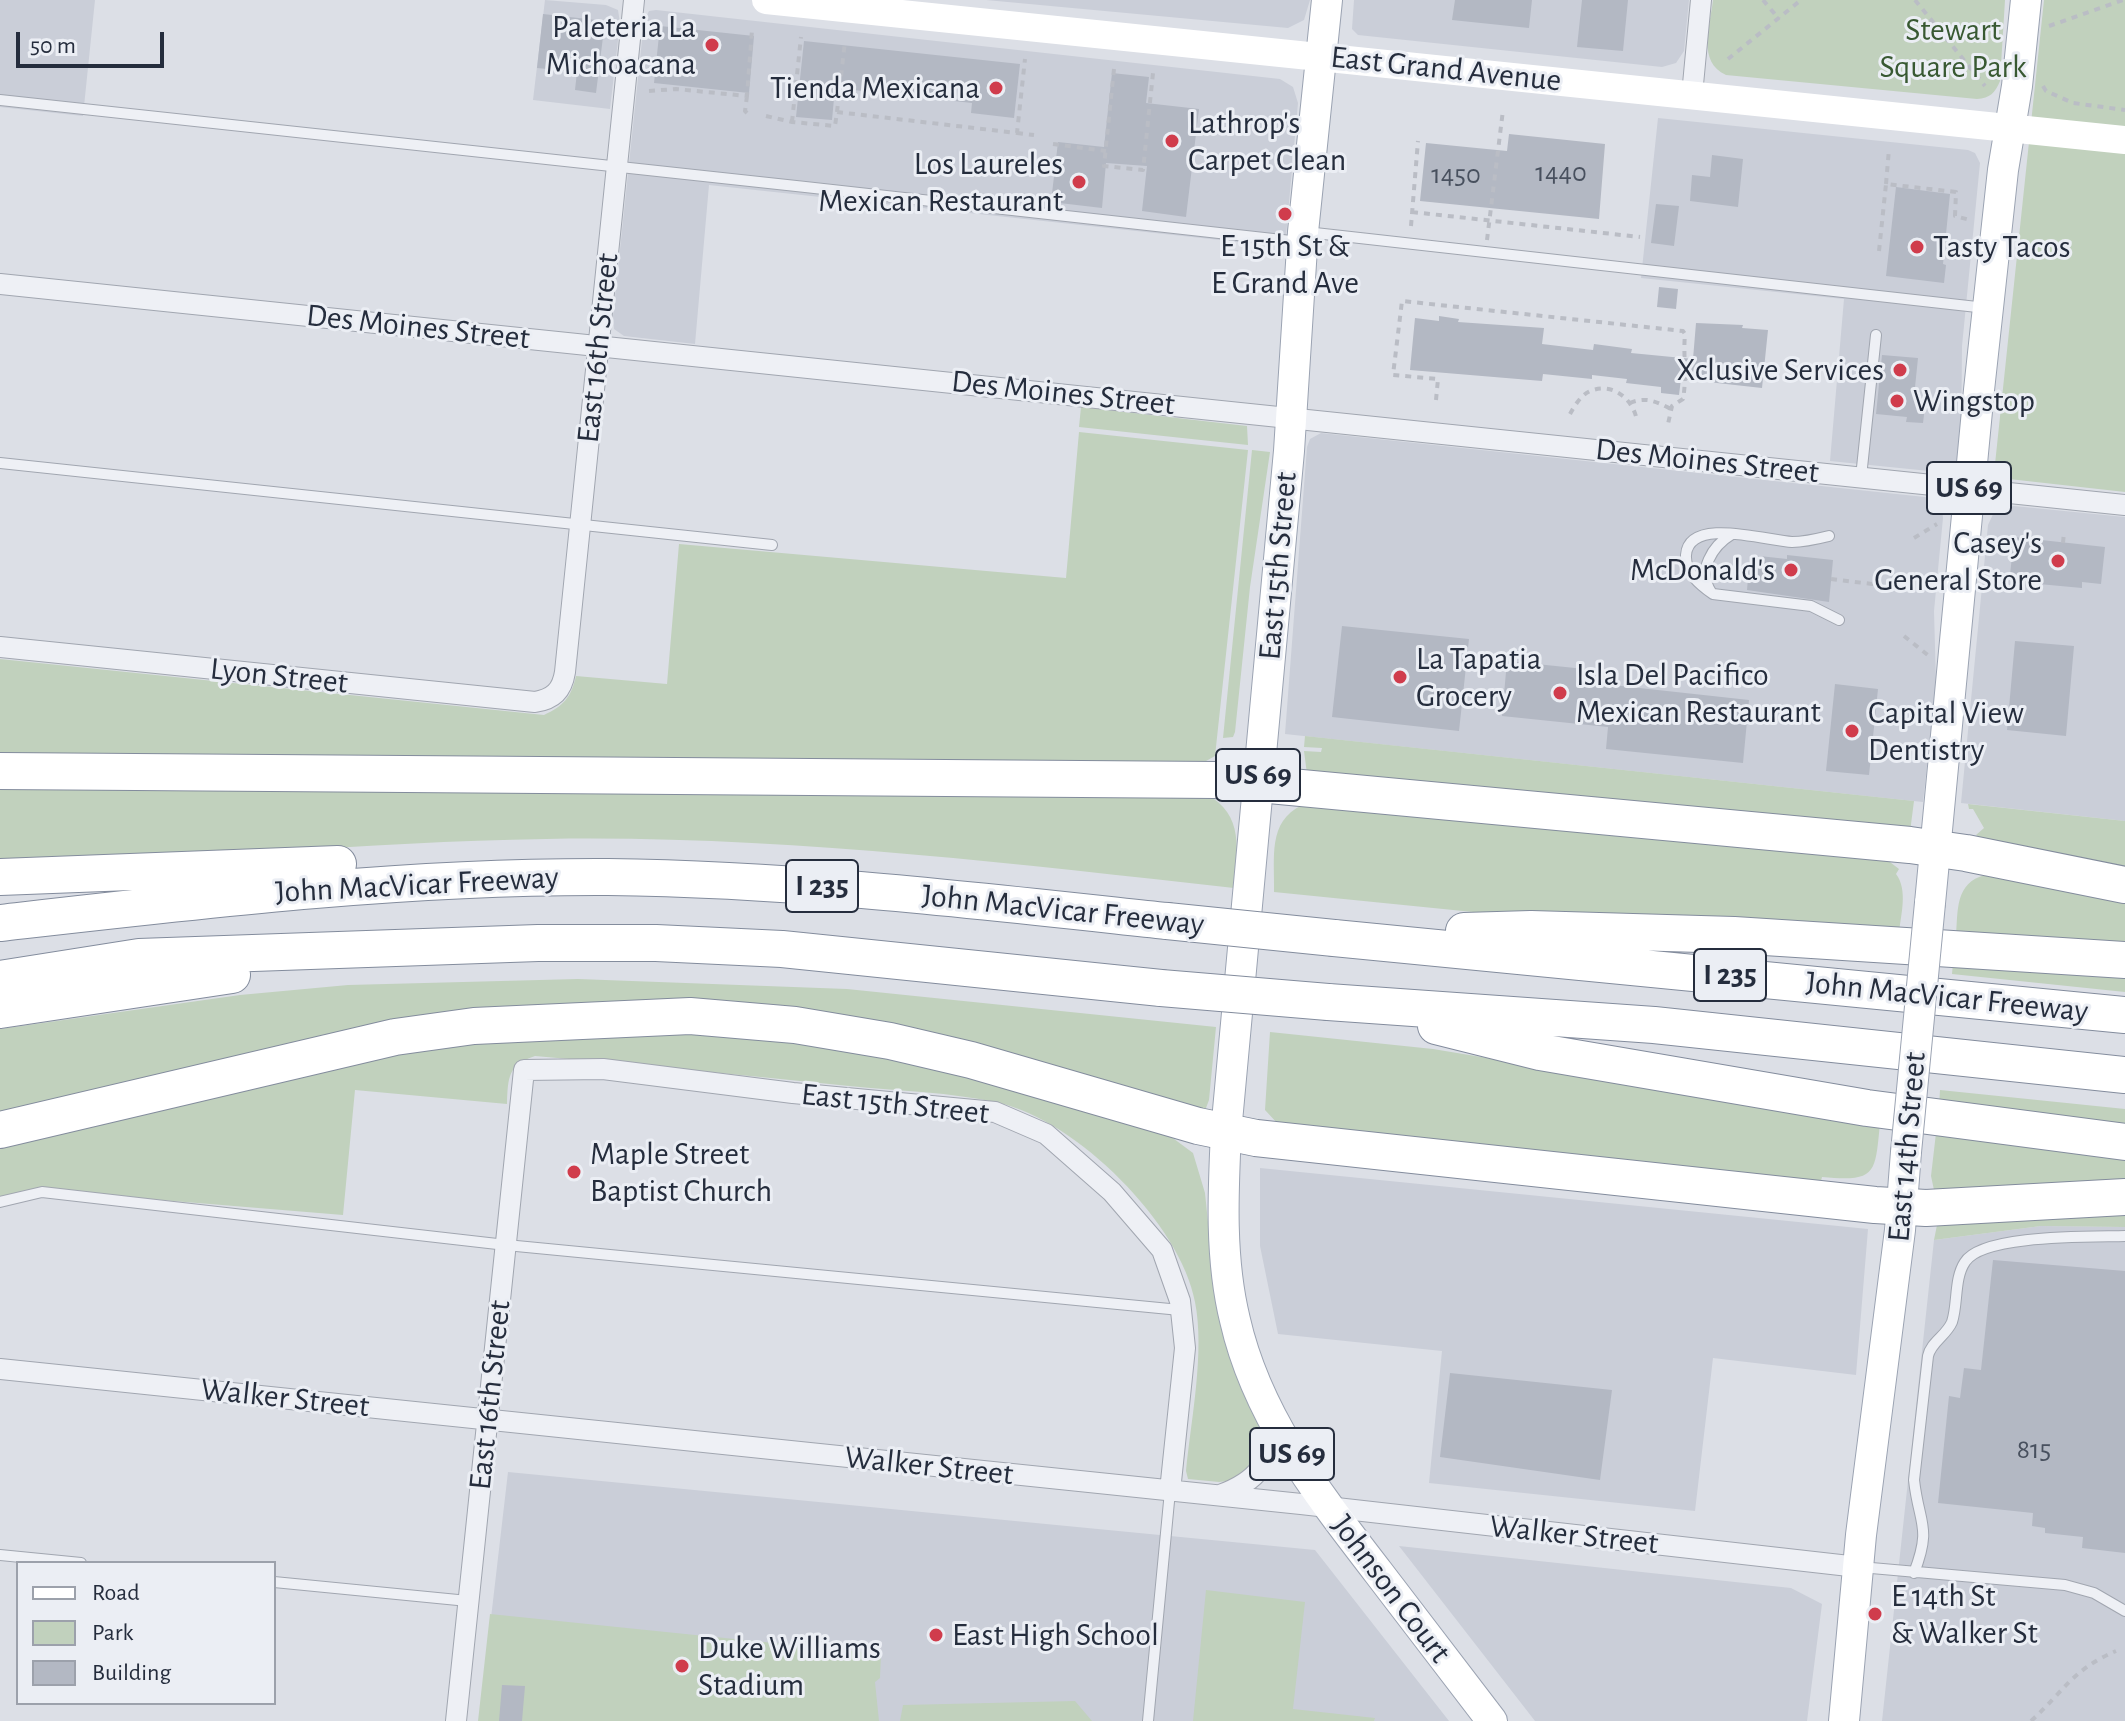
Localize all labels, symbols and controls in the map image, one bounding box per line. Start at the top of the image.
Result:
place label: Paleteria La Michoacana [546,8,696,83]
park label: Stewart Square Park [1879,11,2027,86]
scale bar [20,16,168,66]
text: 50 m [30,34,76,58]
marker: Paleteria La Michoacana [703,36,721,54]
street label: East Grand Avenue [1329,38,1563,100]
place label: Tienda Mexicana [770,69,980,107]
marker: Tienda Mexicana [987,79,1005,97]
place label: Lathrop's Carpet Clean [1188,104,1346,179]
marker: Lathrop's Carpet Clean [1163,132,1181,150]
place label: Los Laureles Mexican Restaurant [818,145,1063,220]
house number: 1440 [1535,156,1587,190]
house number: 1450 [1431,158,1481,192]
marker: Los Laureles Mexican Restaurant [1070,173,1088,191]
marker: E 15th St & E Grand Ave [1276,205,1294,223]
place label: E 15th St & E Grand Ave [1211,227,1359,302]
place label: Tasty Tacos [1933,228,2071,266]
marker: Tasty Tacos [1908,238,1926,256]
street label: East 16th Street [569,251,627,445]
street label: Des Moines Street [304,296,532,358]
place label: Xclusive Services [1676,351,1884,389]
marker: Xclusive Services [1891,361,1909,379]
street label: Des Moines Street [949,362,1177,424]
place label: Wingstop [1913,382,2035,420]
marker: Wingstop [1888,392,1906,410]
street label: Des Moines Street [1593,430,1821,492]
road number: US 69 [1927,462,2011,514]
street label: East 15th Street [1251,470,1305,662]
place label: Casey's General Store [1874,524,2042,599]
place label: McDonald's [1630,551,1775,589]
marker: Casey's General Store [2049,552,2067,570]
marker: McDonald's [1782,561,1800,579]
place label: La Tapatia Grocery [1416,640,1542,715]
street label: Lyon Street [208,650,350,702]
place label: Isla Del Pacifico Mexican Restaurant [1576,656,1821,731]
marker: La Tapatia Grocery [1391,668,1409,686]
marker: Isla Del Pacifico Mexican Restaurant [1551,684,1569,702]
place label: Capital View Dentistry [1868,694,2024,769]
marker: Capital View Dentistry [1843,722,1861,740]
road number: US 69 [1216,749,1300,801]
street label: John MacVicar Freeway [274,858,560,912]
road number: I 235 [786,860,858,912]
street label: John MacVicar Freeway [920,876,1206,944]
road number: I 235 [1694,949,1766,1001]
street label: John MacVicar Freeway [1804,963,2090,1031]
street label: East 14th Street [1880,1050,1934,1244]
street label: East 15th Street [799,1075,991,1133]
place label: Maple Street Baptist Church [590,1135,772,1210]
marker: Maple Street Baptist Church [565,1163,583,1181]
street label: East 16th Street [461,1298,519,1492]
street label: Walker Street [199,1370,371,1426]
road number: US 69 [1250,1428,1334,1480]
house number: 815 [2017,1433,2051,1467]
street label: Walker Street [843,1438,1015,1494]
street label: Walker Street [1488,1507,1660,1563]
street label: Johnson Court [1323,1508,1459,1670]
legend [16,1561,276,1705]
place label: E 14th St & Walker St [1891,1577,2038,1652]
text: Road [92,1581,140,1605]
marker: E 14th St & Walker St [1866,1605,1884,1623]
place label: East High School [952,1616,1159,1654]
text: Park [92,1621,133,1645]
marker: East High School [927,1626,945,1644]
place label: Duke Williams Stadium [698,1629,881,1704]
marker: Duke Williams Stadium [673,1657,691,1675]
text: Building [92,1661,171,1685]

